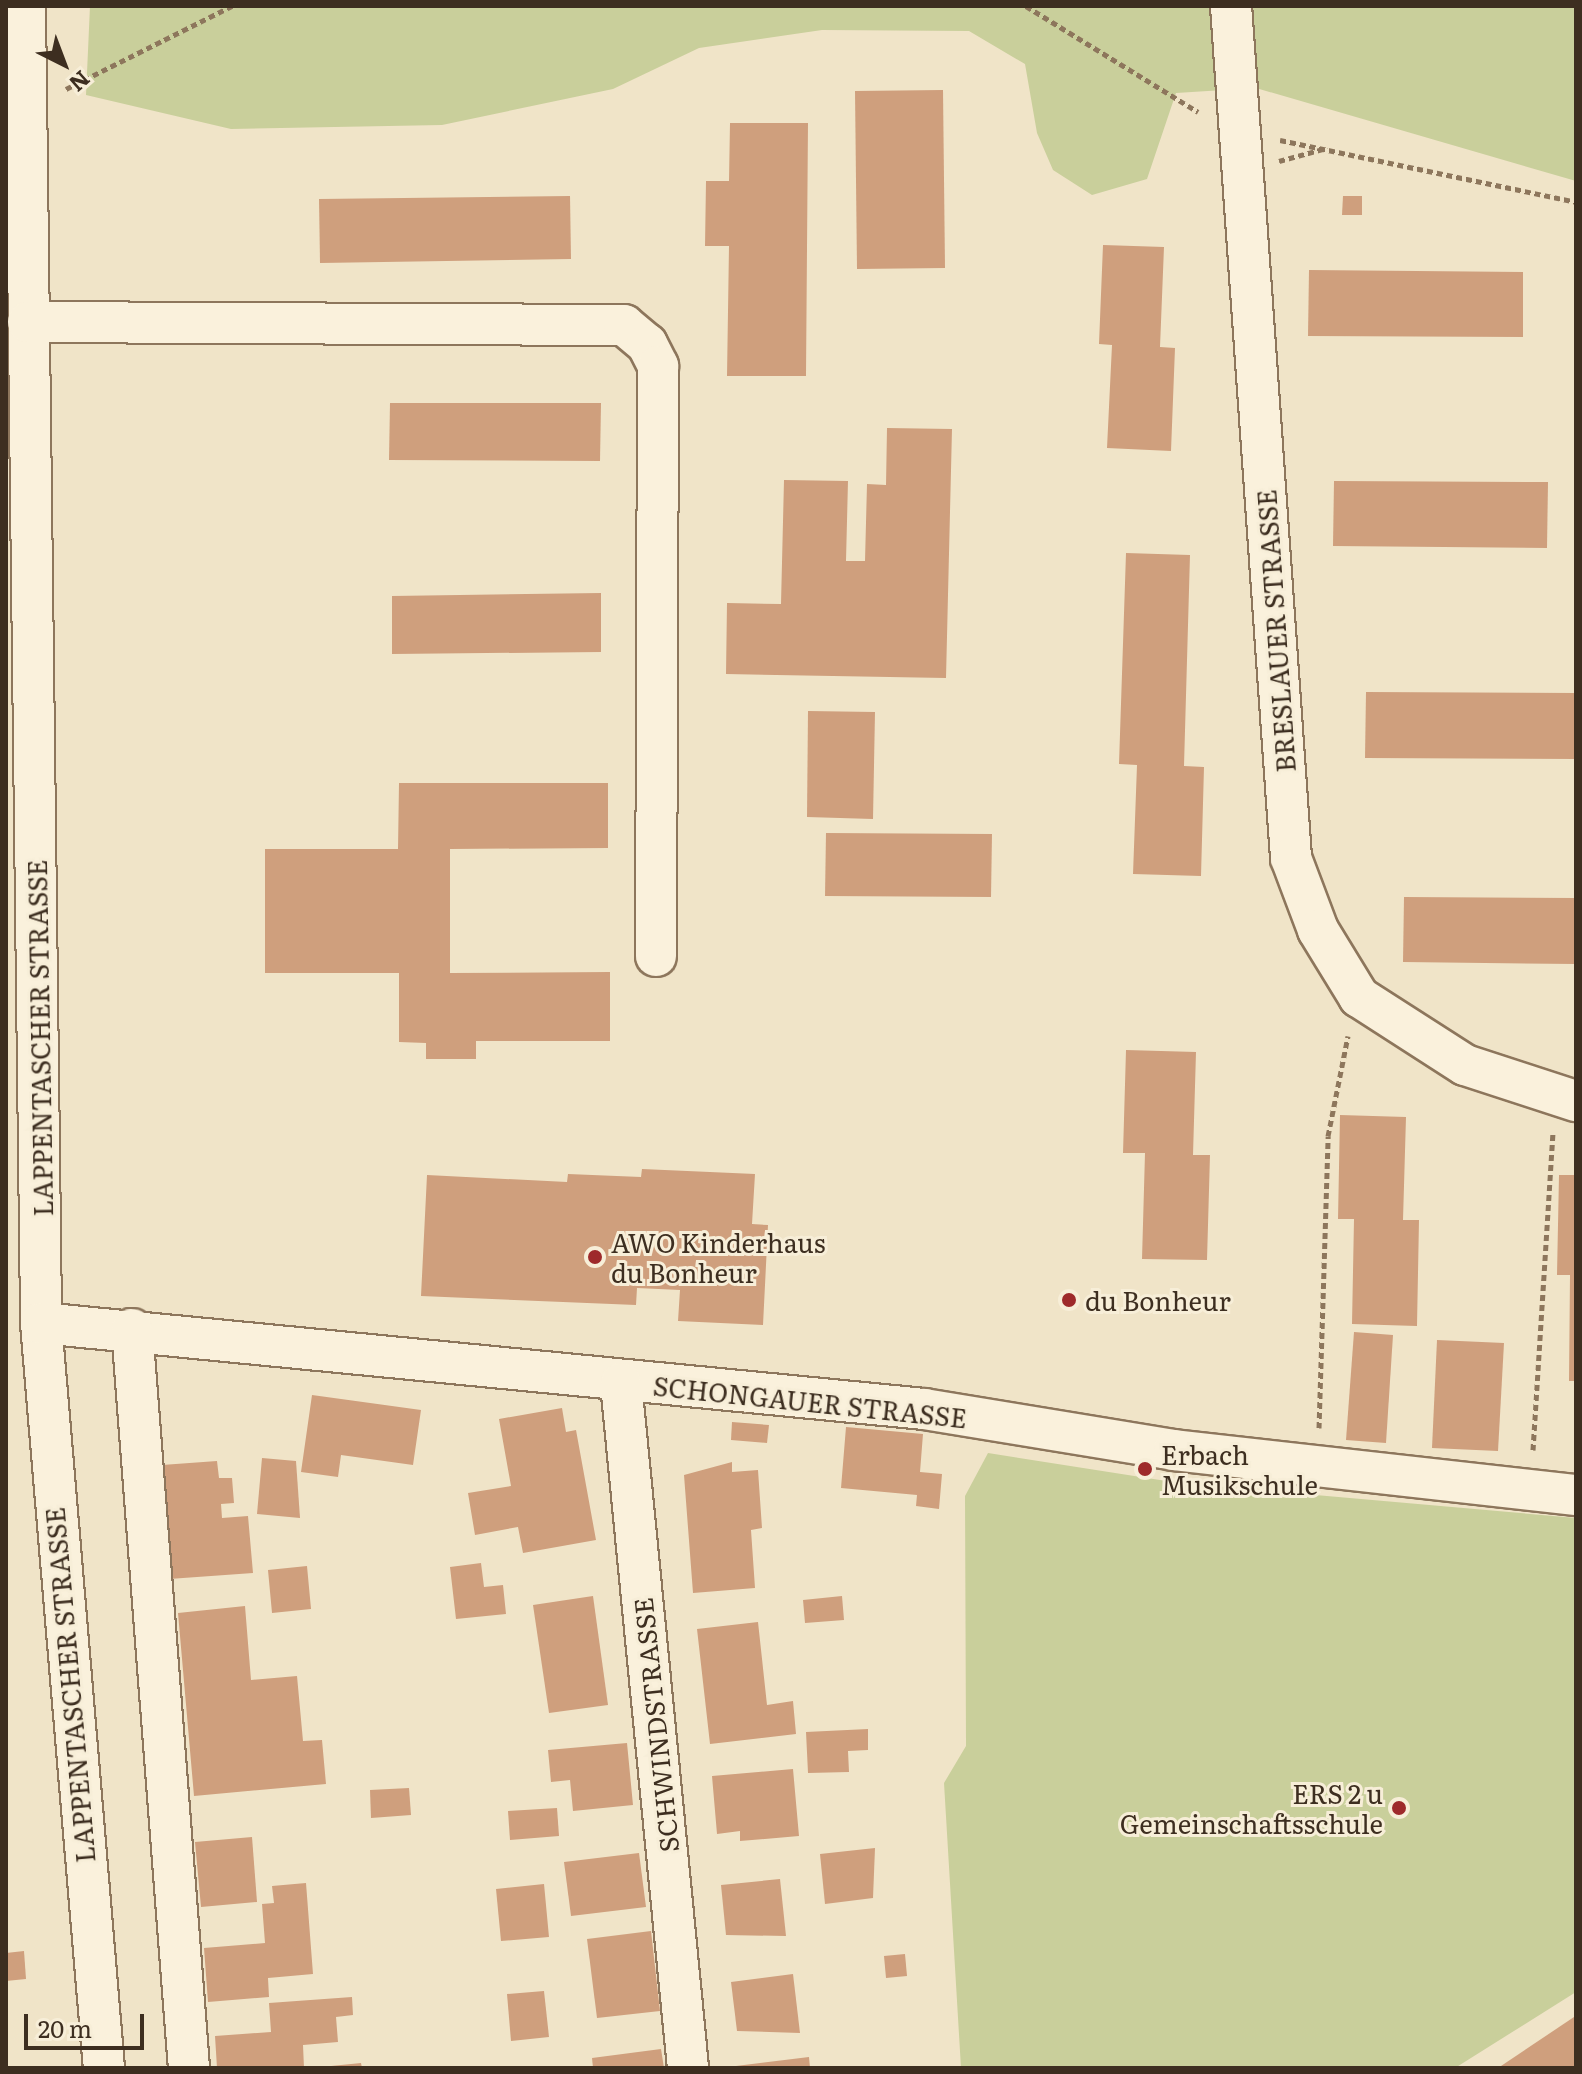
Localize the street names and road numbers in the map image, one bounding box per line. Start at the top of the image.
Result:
street label: BRESLAUER STRASSE [1250,488,1300,774]
street label: LAPPENTASCHER STRASSE [20,859,58,1217]
street label: SCHONGAUER STRASSE [652,1369,968,1433]
street label: LAPPENTASCHER STRASSE [38,1506,100,1864]
street label: SCHWINDSTRASSE [626,1596,684,1854]

